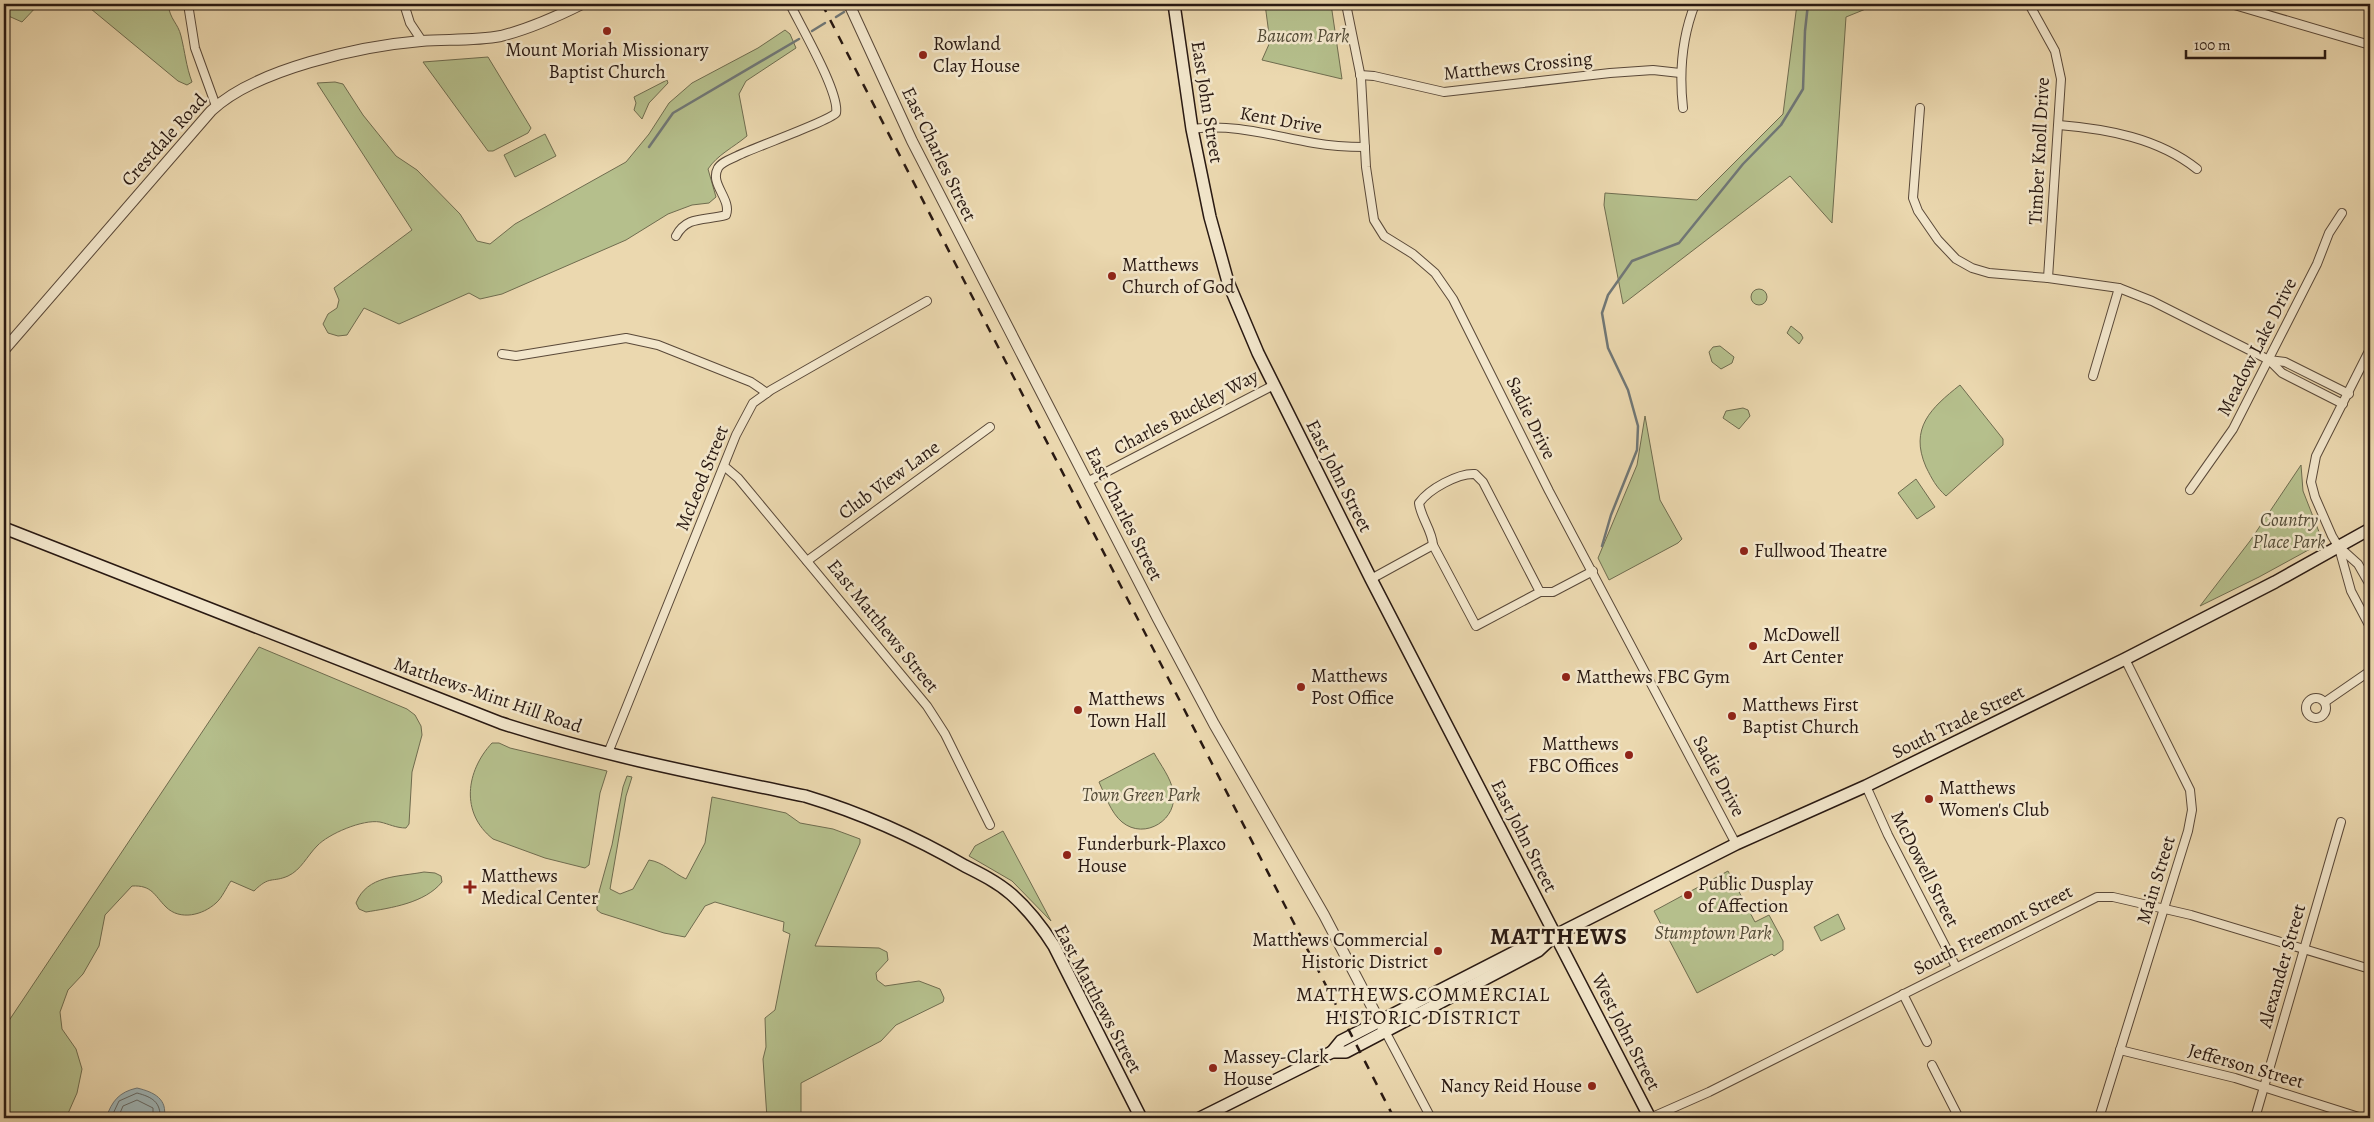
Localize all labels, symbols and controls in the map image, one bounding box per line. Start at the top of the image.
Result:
park label: Baucom Park [1257,23,1349,49]
marker: Mount Moriah Missionary Baptist Church [601,25,613,37]
scale bar [2186,28,2325,60]
place label: Rowland Clay House [933,31,1020,79]
text: 100 m [2194,35,2231,55]
place label: Mount Moriah Missionary Baptist Church [505,37,709,85]
street label: East John Street [1185,39,1229,165]
street label: Matthews Crossing [1442,45,1594,87]
marker: Rowland Clay House [917,49,929,61]
street label: Timber Knoll Drive [2022,77,2056,225]
street label: East Charles Street [895,82,983,226]
street label: Crestdale Road [115,87,213,192]
street label: Kent Drive [1238,100,1324,140]
place label: Matthews Church of God [1122,252,1236,300]
marker: Matthews Church of God [1106,270,1118,282]
street label: Meadow Lake Drive [2211,273,2303,421]
street label: Charles Buckley Way [1109,363,1263,461]
street label: Sadie Drive [1500,372,1562,464]
street label: East John Street [1299,415,1379,537]
street label: McLeod Street [669,421,735,535]
street label: Club View Lane [833,434,945,526]
street label: East Charles Street [1079,443,1169,585]
park label: Country Place Park [2253,507,2325,555]
place label: Fullwood Theatre [1754,538,1887,564]
marker: Fullwood Theatre [1738,545,1750,557]
street label: East Matthews Street [821,554,945,698]
place label: McDowell Art Center [1762,622,1844,670]
marker: McDowell Art Center [1747,640,1759,652]
street label: Matthews-Mint Hill Road [390,651,586,740]
place label: Matthews Post Office [1311,663,1394,711]
place label: Matthews FBC Gym [1576,664,1730,690]
marker: Matthews FBC Gym [1560,671,1572,683]
street label: South Trade Street [1887,679,2029,765]
marker: Matthews Post Office [1295,681,1307,693]
place label: Matthews Town Hall [1088,686,1166,734]
place label: Matthews First Baptist Church [1742,692,1859,740]
marker: Matthews Town Hall [1072,704,1084,716]
marker: Matthews First Baptist Church [1726,710,1738,722]
place label: Matthews FBC Offices [1528,731,1619,779]
street label: Sadie Drive [1687,731,1751,821]
marker: Matthews FBC Offices [1623,749,1635,761]
street label: East John Street [1484,775,1564,897]
place label: Matthews Women's Club [1938,775,2049,823]
park label: Town Green Park [1082,782,1200,808]
marker: Matthews Women's Club [1923,793,1935,805]
street label: McDowell Street [1885,806,1965,932]
place label: Funderburk-Plaxco House [1077,831,1226,879]
street label: Main Street [2130,833,2182,927]
marker: Funderburk-Plaxco House [1061,849,1073,861]
place label: Matthews Medical Center [481,863,598,911]
place label: Public Dusplay of Affection [1698,871,1814,919]
street label: South Freemont Street [1909,879,2077,981]
marker: Matthews Medical Center [463,880,477,894]
marker: Public Dusplay of Affection [1682,889,1694,901]
street label: Alexander Street [2252,901,2312,1032]
street label: East Matthews Street [1048,920,1148,1078]
district label: MATTHEWS [1490,920,1628,952]
park label: Stumptown Park [1654,920,1772,946]
place label: Matthews Commercial Historic District [1252,927,1428,975]
marker: Matthews Commercial Historic District [1432,945,1444,957]
street label: West John Street [1585,968,1667,1095]
district label: MATTHEWS COMMERCIAL HISTORIC DISTRICT [1296,981,1550,1031]
street label: Jefferson Street [2185,1037,2307,1095]
place label: Massey-Clark House [1223,1044,1329,1092]
marker: Massey-Clark House [1207,1062,1219,1074]
place label: Nancy Reid House [1440,1073,1582,1099]
marker: Nancy Reid House [1586,1080,1598,1092]

